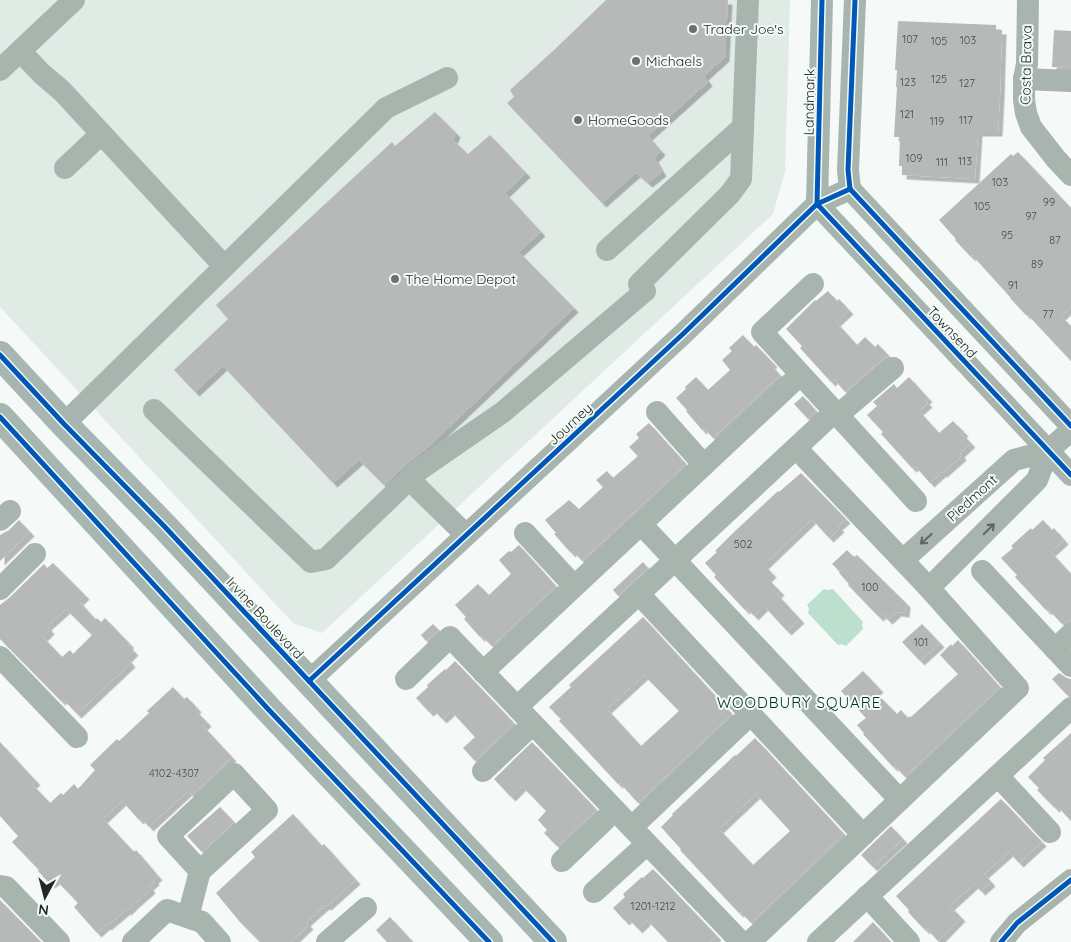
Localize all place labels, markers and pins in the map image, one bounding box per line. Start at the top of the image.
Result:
place label: Trader Joe's [703,20,784,38]
marker: Trader Joe's [687,23,699,35]
place label: Michaels [646,52,702,70]
marker: Michaels [630,55,642,67]
place label: HomeGoods [588,111,669,129]
marker: HomeGoods [572,114,584,126]
place label: The Home Depot [405,270,516,288]
marker: The Home Depot [389,273,401,285]

